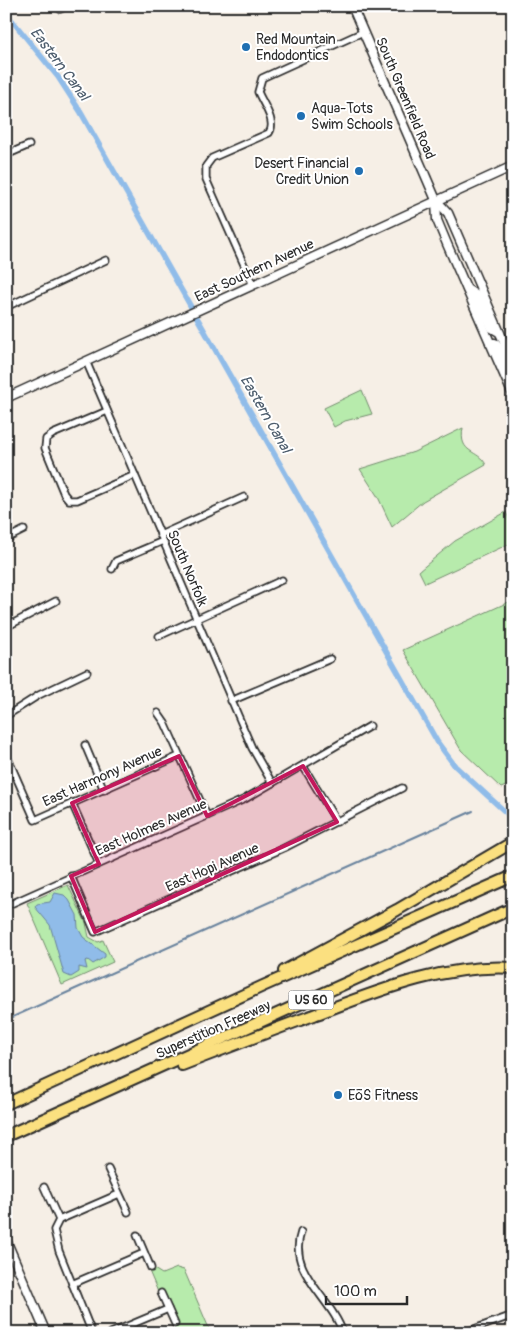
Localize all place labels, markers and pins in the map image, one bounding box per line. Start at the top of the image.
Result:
place label: Red Mountain Endodontics [256,31,336,64]
marker: Red Mountain Endodontics [240,41,252,53]
place label: Aqua-Tots Swim Schools [311,100,393,133]
marker: Aqua-Tots Swim Schools [295,110,307,122]
place label: Desert Financial Credit Union [254,155,349,188]
marker: Desert Financial Credit Union [353,165,365,177]
place label: EōS Fitness [348,1087,419,1104]
marker: EōS Fitness [332,1089,344,1101]

